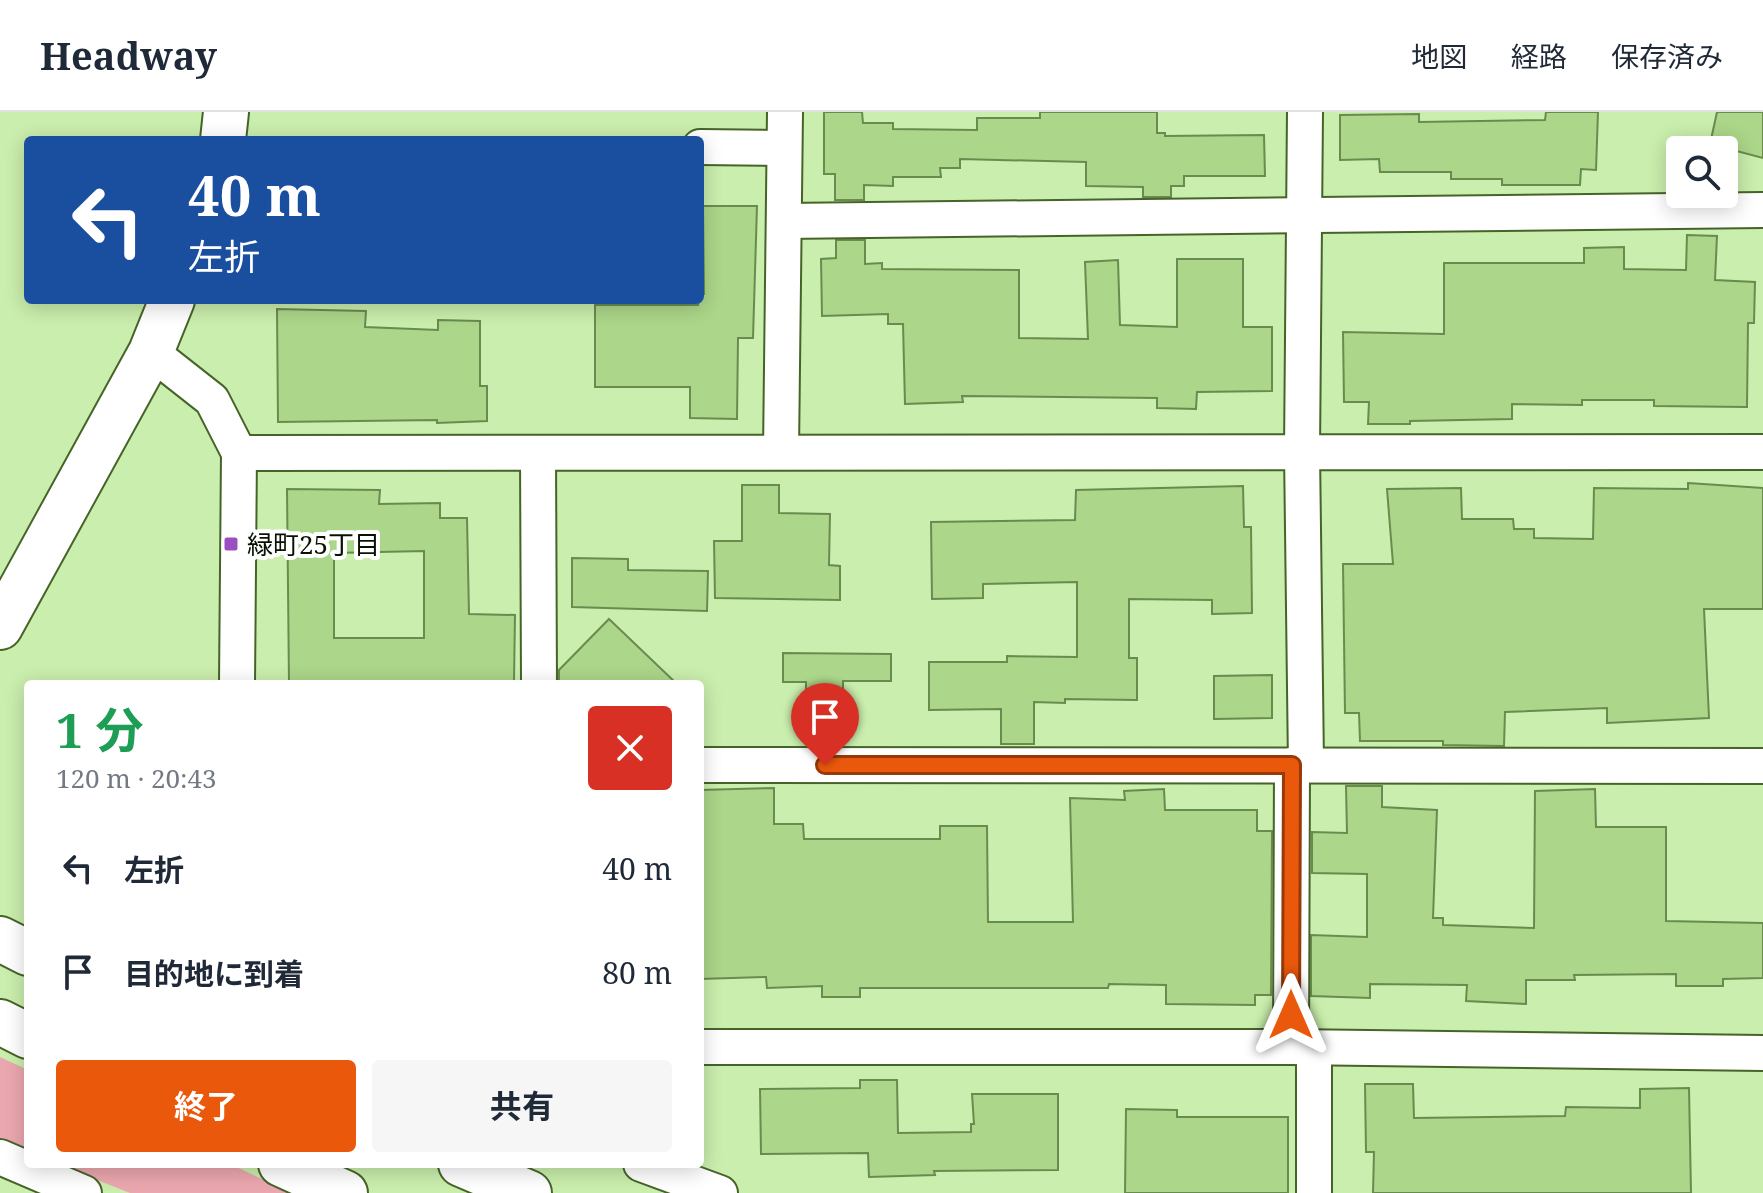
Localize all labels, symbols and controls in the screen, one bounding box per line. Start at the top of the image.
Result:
text: Headway [40,29,217,81]
text: 地図 [1411,37,1467,75]
text: 経路 [1511,37,1567,75]
text: 保存済み [1611,37,1723,75]
map controls [1666,136,1738,208]
button: search [1666,136,1738,208]
text: 40 m [188,156,321,232]
icon: left [56,168,160,272]
text: 左折 [188,232,260,281]
place label: 緑町25丁目 [247,526,380,562]
marker: 緑町25丁目 [222,535,240,553]
pin [791,683,859,765]
icon: arrive [803,695,847,739]
text: 1 分 [56,697,144,762]
button: close [588,706,672,790]
text: 120 m · 20:43 [56,760,217,796]
icon: left [56,846,100,890]
text: 40 m [602,848,672,889]
text: 左折 [124,849,184,890]
icon: arrive [56,950,100,994]
text: 80 m [602,952,672,993]
text: 目的地に到着 [124,953,304,994]
position arrow [1249,973,1333,1057]
button: 終了 [56,1060,356,1152]
button: 共有 [372,1060,672,1152]

